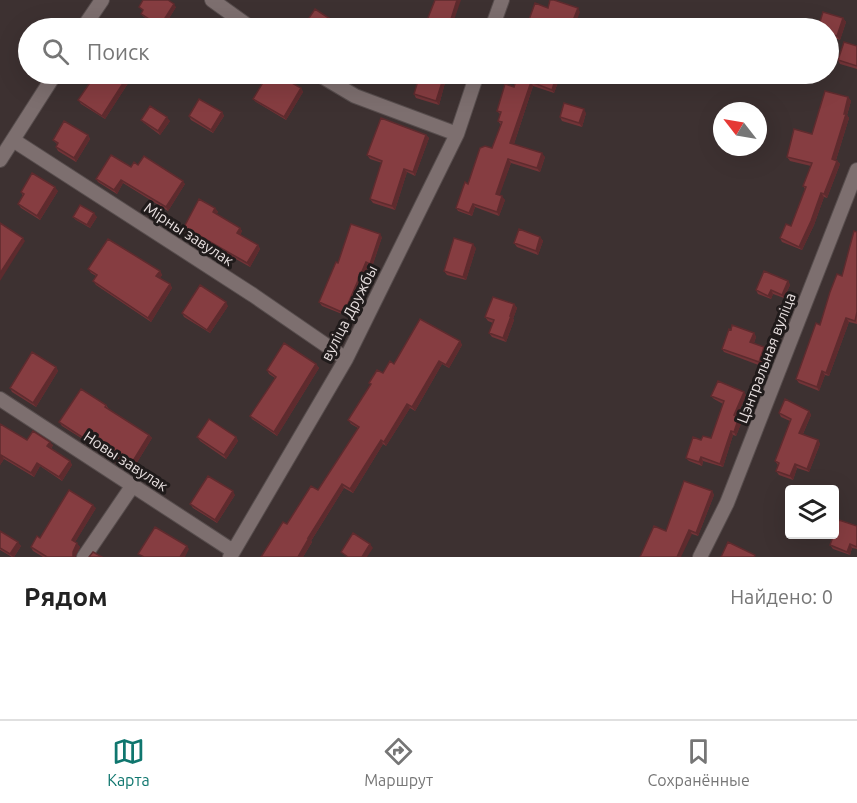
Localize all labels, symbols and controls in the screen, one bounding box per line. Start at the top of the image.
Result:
search box [18,18,839,84]
icon: search [39,35,72,68]
text: Поиск [87,39,150,64]
north arrow [713,102,767,156]
street label: Мірны завулак [141,199,237,269]
street label: вуліца Дружбы [318,262,380,364]
street label: Цэнтральная вуліца [733,290,799,426]
street label: Новы завулак [81,428,171,495]
map controls [785,485,839,539]
button: layers [785,485,839,539]
text: Рядом [24,582,108,611]
text: Найдено: 0 [730,585,833,608]
tab: Карта [107,735,150,789]
tab: Маршрут [364,735,433,789]
tab: Сохранённые [648,735,750,789]

